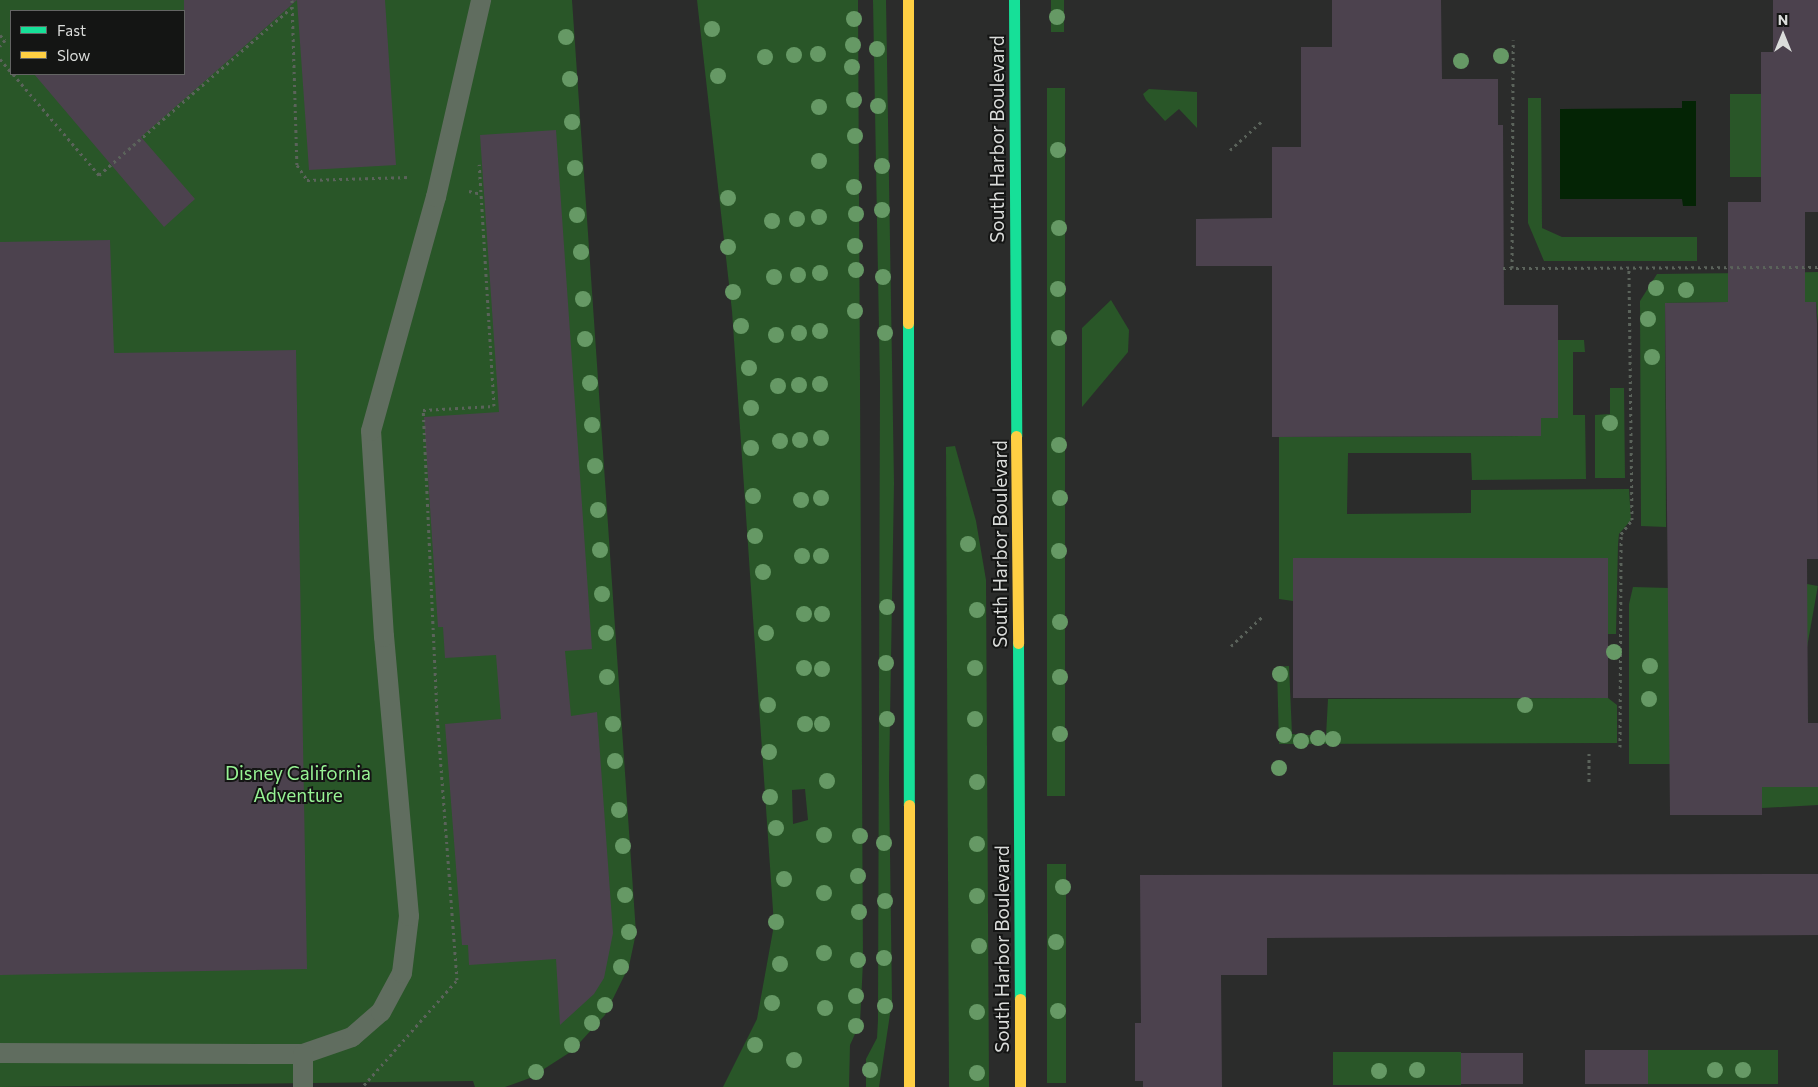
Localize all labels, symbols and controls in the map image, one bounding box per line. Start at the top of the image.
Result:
legend [10,10,185,75]
north arrow [1758,10,1808,60]
text: N [1778,11,1788,28]
text: Fast [57,21,86,39]
street label: South Harbor Boulevard [986,35,1008,243]
text: Slow [57,46,90,64]
street label: South Harbor Boulevard [989,440,1011,648]
park label: Disney California Adventure [225,762,371,806]
street label: South Harbor Boulevard [991,845,1013,1053]

